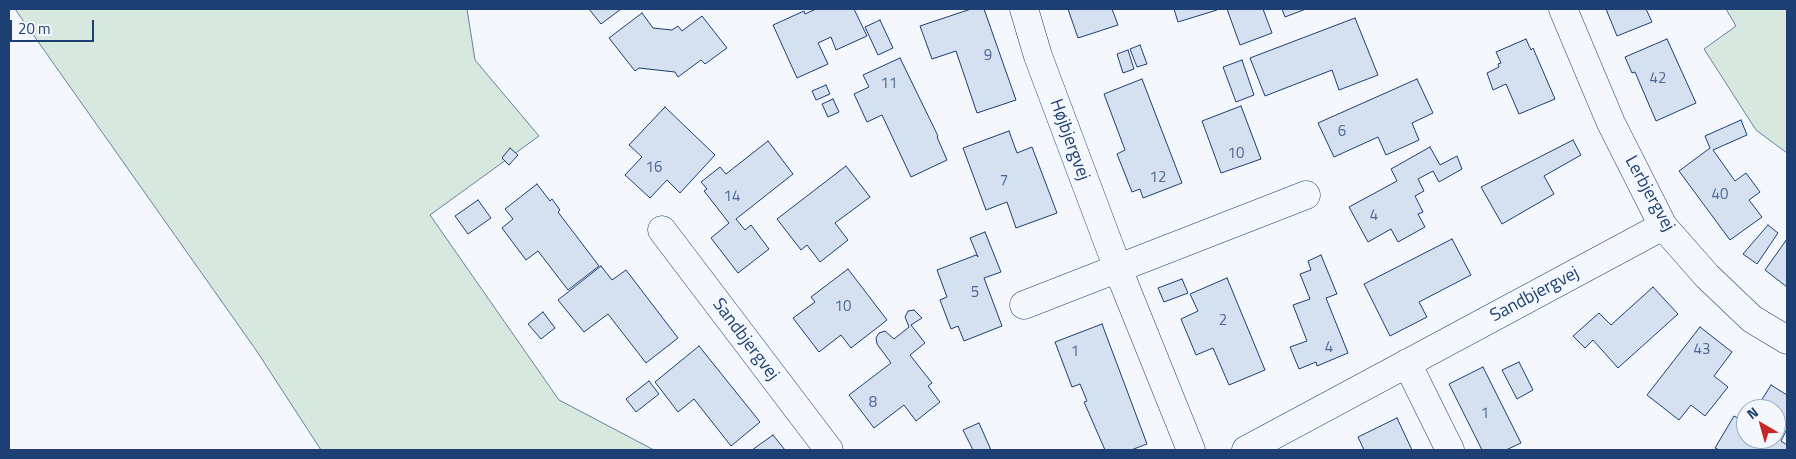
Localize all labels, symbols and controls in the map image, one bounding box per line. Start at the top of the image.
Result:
scale bar [12,10,96,42]
text: 20 m [18,17,51,40]
house number: 9 [984,47,992,65]
house number: 42 [1650,70,1666,88]
house number: 11 [881,75,897,93]
street label: Højbjergvej [1044,96,1094,184]
house number: 6 [1338,123,1346,141]
house number: 10 [1228,145,1244,163]
street label: Lerbjergvej [1619,152,1679,236]
house number: 16 [646,159,662,177]
house number: 12 [1150,169,1166,187]
house number: 7 [1000,172,1008,190]
house number: 40 [1712,186,1728,204]
house number: 14 [724,188,740,206]
house number: 4 [1370,207,1378,225]
street label: Sandbjergvej [1487,263,1583,327]
house number: 5 [971,284,979,302]
street label: Sandbjergvej [707,295,783,385]
house number: 10 [835,298,851,316]
house number: 2 [1219,312,1227,330]
house number: 4 [1325,339,1333,357]
house number: 43 [1694,341,1710,359]
house number: 1 [1071,343,1079,361]
house number: 8 [869,394,877,412]
north arrow [1736,399,1786,449]
text: N [1742,401,1762,424]
house number: 1 [1481,405,1489,423]

